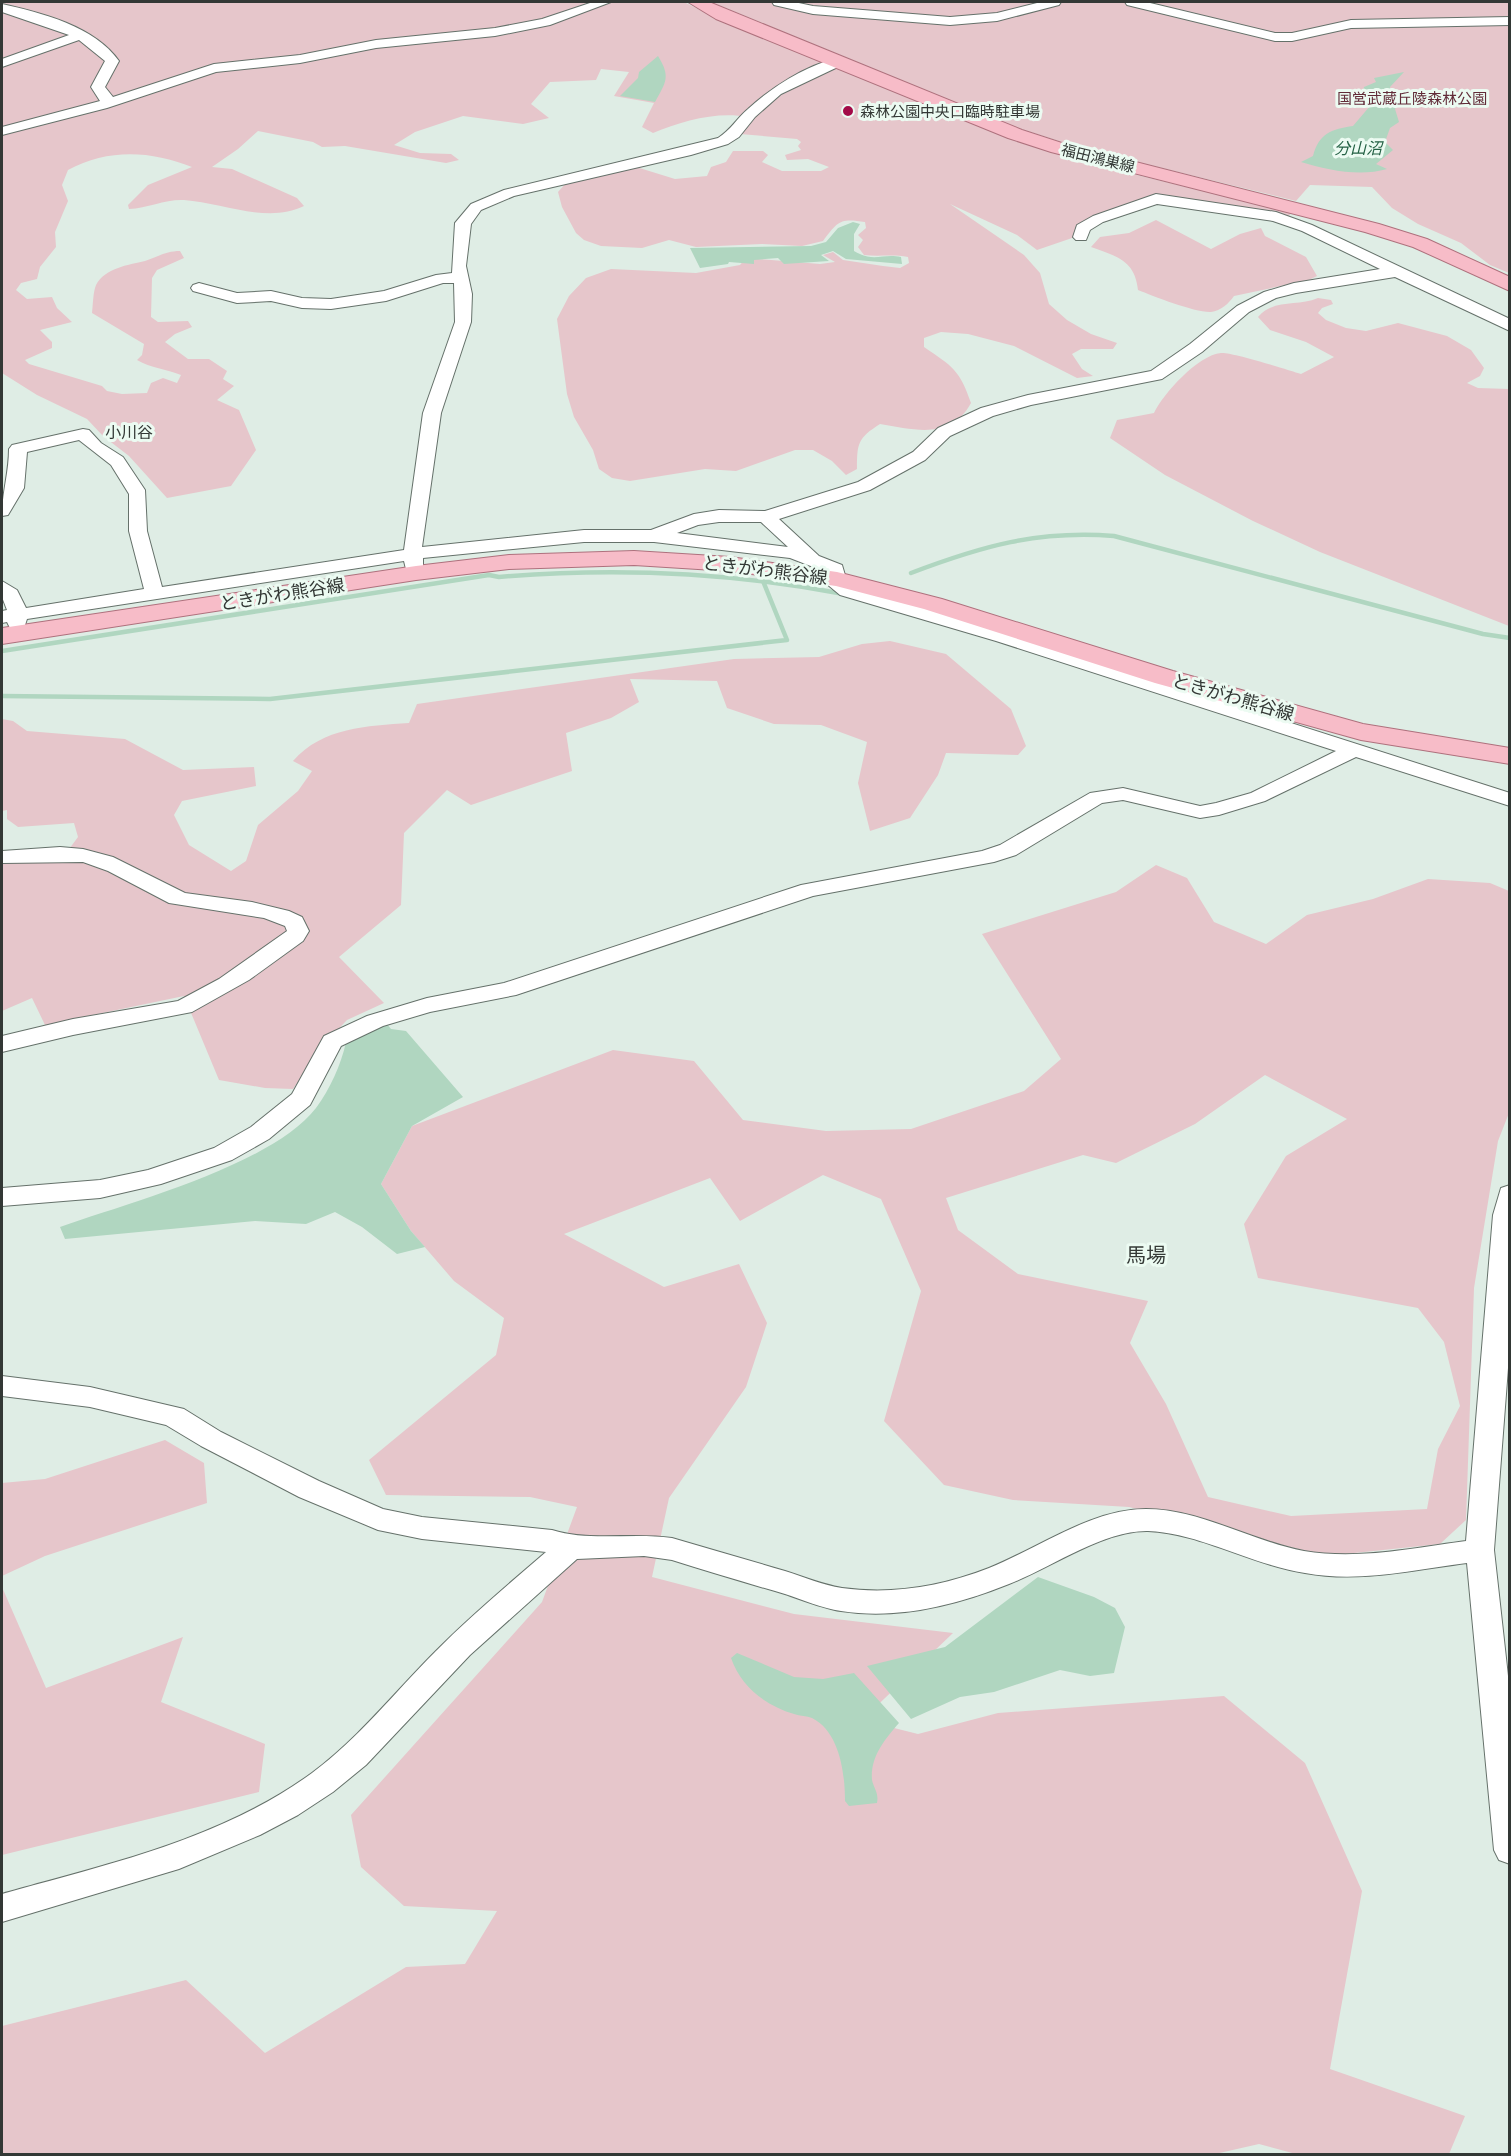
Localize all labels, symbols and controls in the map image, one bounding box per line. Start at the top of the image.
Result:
park label: 国営武蔵丘陵森林公園 [1337,89,1487,108]
place label: 森林公園中央口臨時駐車場 [860,102,1040,121]
marker: 森林公園中央口臨時駐車場 [841,104,855,118]
water label: 分山沼 [1334,138,1384,158]
street label: 福田鴻巣線 [1059,140,1137,176]
district label: 小川谷 [105,422,153,442]
street label: ときがわ熊谷線 [701,551,829,589]
street label: ときがわ熊谷線 [218,573,346,615]
street label: ときがわ熊谷線 [1169,669,1297,725]
district label: 馬場 [1126,1242,1166,1268]

